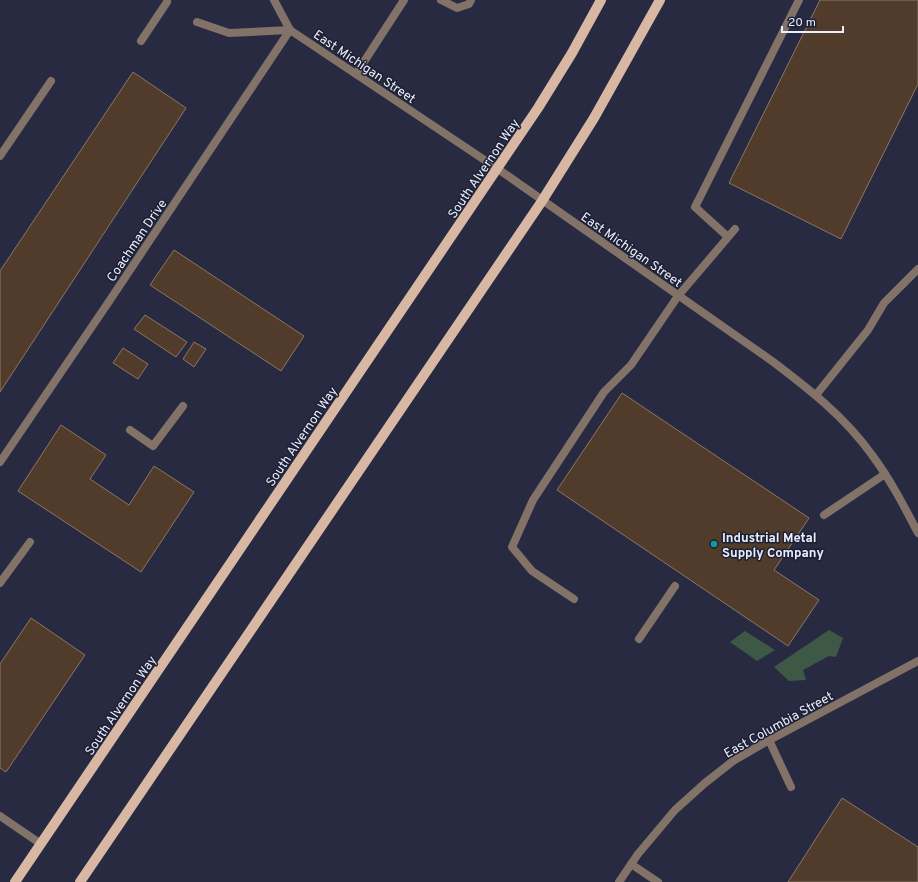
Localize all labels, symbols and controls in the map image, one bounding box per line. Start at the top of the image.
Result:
scale bar [782,8,843,34]
text: 20 m [788,15,816,31]
street label: East Michigan Street [310,27,418,108]
street label: South Alvernon Way [445,116,524,222]
street label: Coachman Drive [104,197,171,285]
street label: East Michigan Street [577,210,685,292]
street label: South Alvernon Way [263,384,342,490]
place label: Industrial Metal Supply Company [722,531,824,562]
marker: Industrial Metal Supply Company [709,539,719,549]
street label: South Alvernon Way [82,653,161,759]
street label: East Columbia Street [722,689,836,762]

